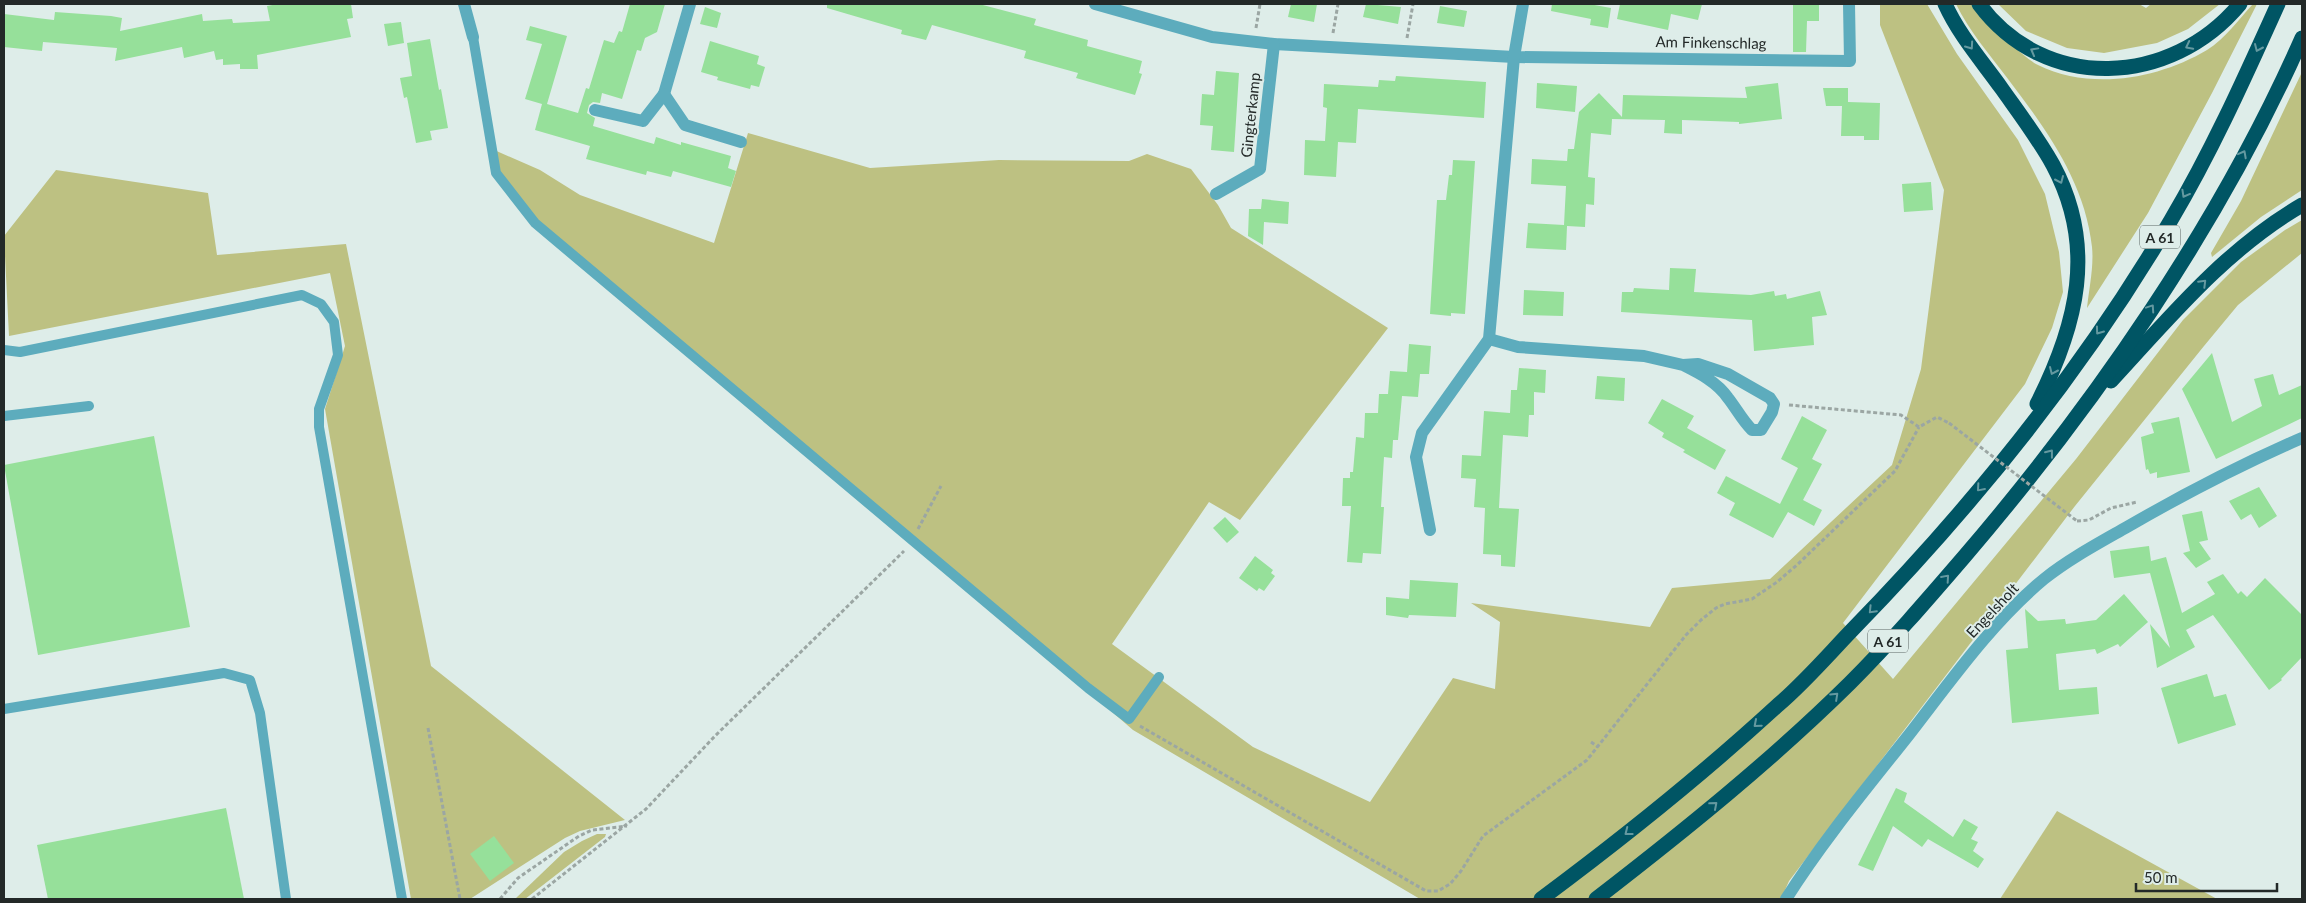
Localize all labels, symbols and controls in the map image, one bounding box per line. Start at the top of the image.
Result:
street label: Am Finkenschlag [1655,32,1767,52]
one-way arrow [1963,40,1973,49]
one-way arrow [2185,40,2194,50]
one-way arrow [2254,43,2265,52]
one-way arrow [2030,48,2039,58]
street label: Gingterkamp [1237,72,1263,158]
one-way arrow [2237,150,2247,159]
one-way arrow [2053,175,2064,184]
one-way arrow [2182,188,2192,197]
road number: A 61 [2140,226,2180,248]
one-way arrow [2197,280,2206,289]
one-way arrow [2145,305,2154,314]
one-way arrow [2096,325,2104,334]
one-way arrow [2048,366,2059,375]
one-way arrow [2044,449,2053,458]
one-way arrow [1976,483,1985,492]
one-way arrow [1940,574,1949,583]
street label: Engelsholt [1962,578,2022,641]
one-way arrow [1869,604,1878,613]
road number: A 61 [1868,630,1908,652]
one-way arrow [1830,693,1839,702]
one-way arrow [1753,718,1762,727]
one-way arrow [1709,801,1718,810]
one-way arrow [1625,827,1634,835]
scale bar [2136,860,2277,892]
text: 50 m [2144,868,2178,886]

